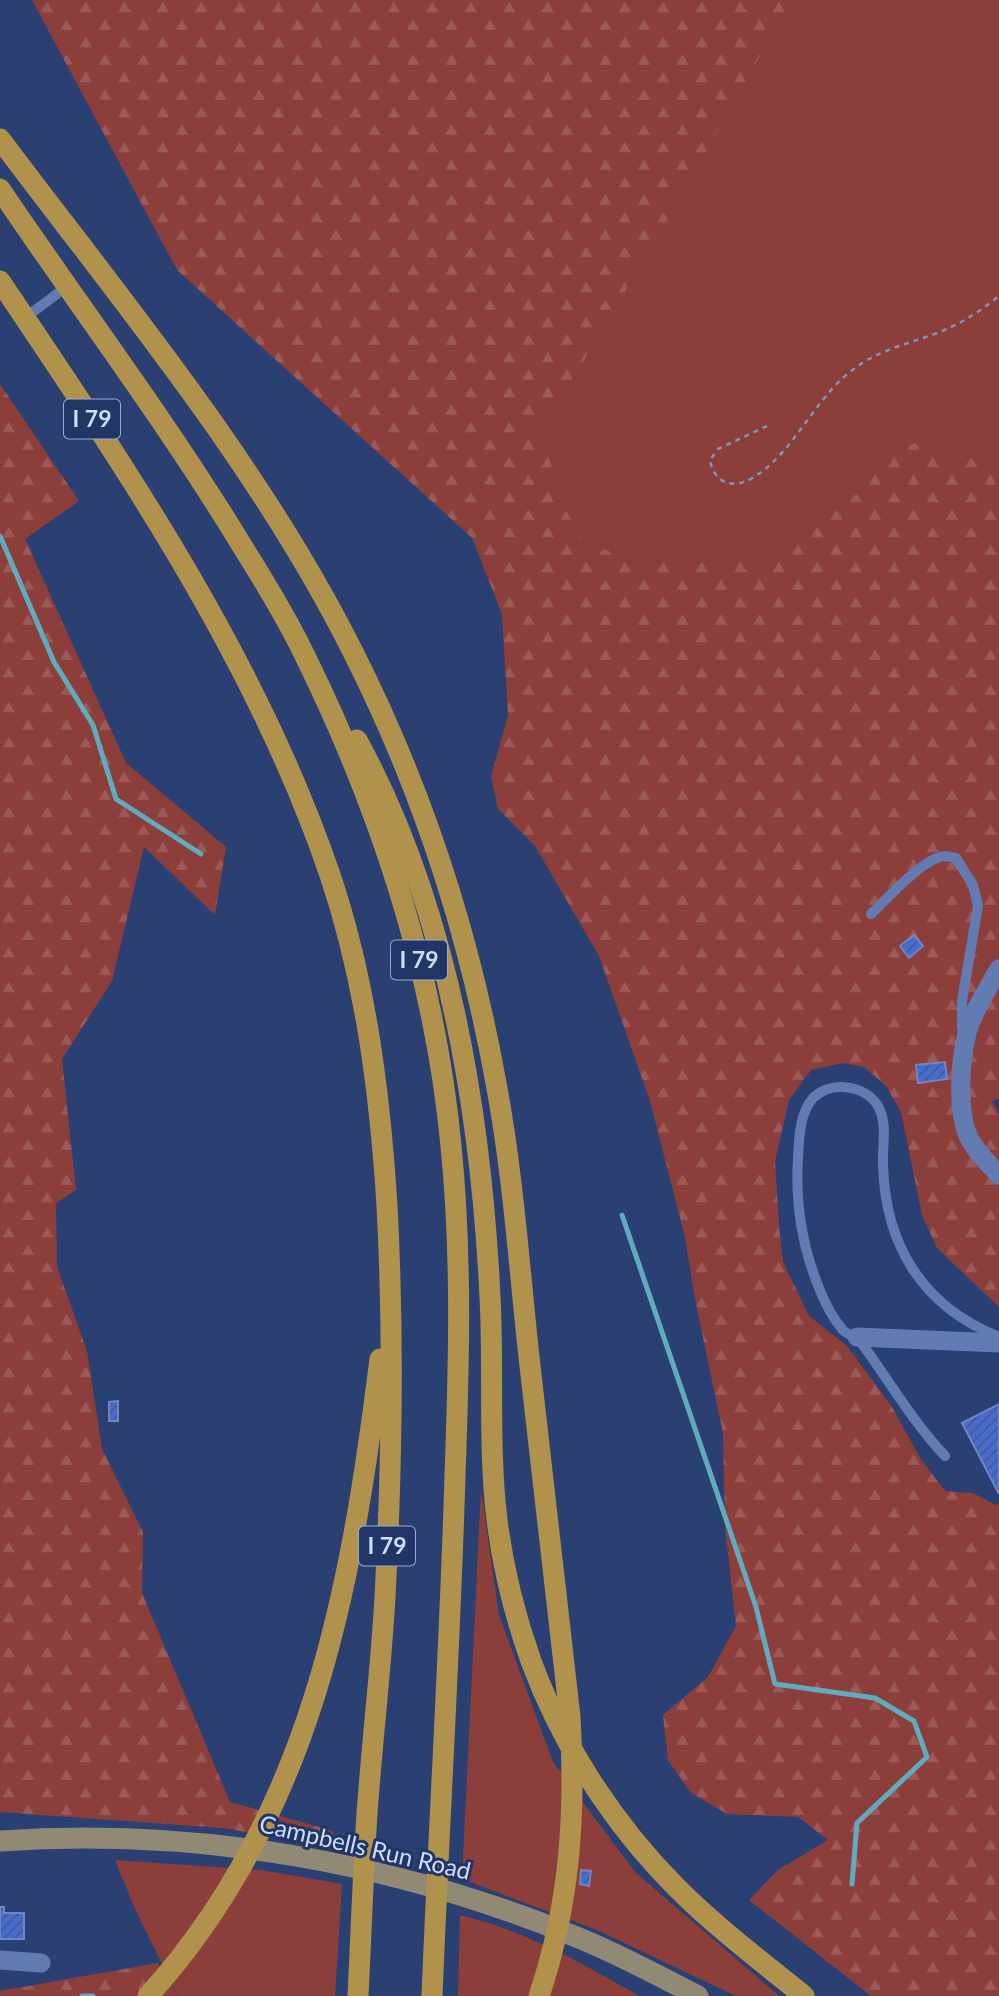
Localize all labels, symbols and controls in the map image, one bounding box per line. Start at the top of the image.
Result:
road number: I 79 [64,400,120,438]
road number: I 79 [391,940,447,979]
road number: I 79 [359,1526,415,1566]
street label: Campbells Run Road [257,1808,474,1885]

